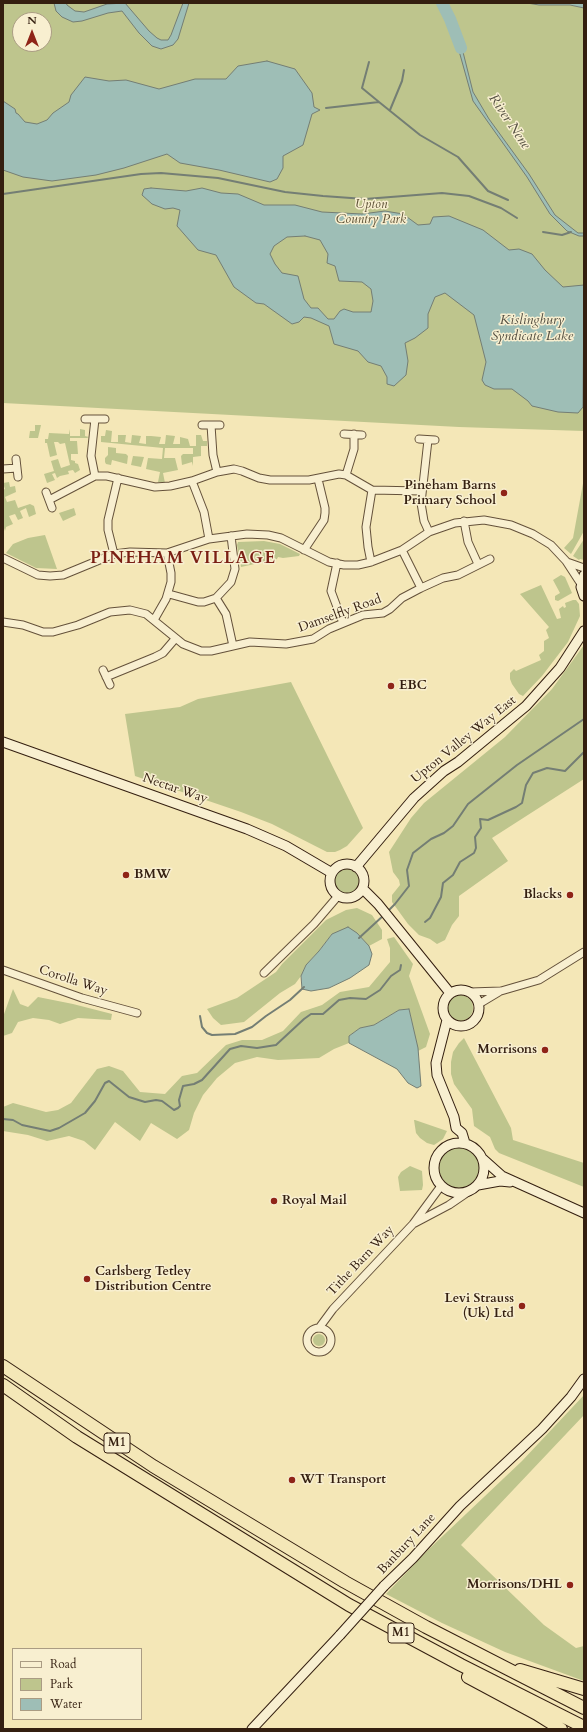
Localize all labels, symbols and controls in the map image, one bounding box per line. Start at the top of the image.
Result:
north arrow [12,12,52,52]
text: N [27,13,37,28]
water label: River Nene [484,91,534,153]
park label: Upton Country Park [336,197,406,228]
water label: Kislingbury Syndicate Lake [491,313,573,346]
place label: Pineham Barns Primary School [404,478,496,509]
marker: Pineham Barns Primary School [499,488,509,498]
district label: PINEHAM VILLAGE [90,549,276,569]
street label: Damselfly Road [296,592,384,636]
place label: EBC [399,678,427,694]
marker: EBC [386,681,396,691]
street label: Upton Valley Way East [409,693,519,787]
street label: Nectar Way [140,771,210,807]
place label: BMW [134,867,171,883]
marker: BMW [121,870,131,880]
place label: Blacks [523,887,562,903]
marker: Blacks [565,890,575,900]
street label: Corolla Way [37,963,109,999]
place label: Morrisons [477,1042,537,1058]
marker: Morrisons [540,1045,550,1055]
place label: Royal Mail [282,1193,347,1209]
marker: Royal Mail [269,1196,279,1206]
street label: Tithe Barn Way [324,1222,398,1300]
place label: Carlsberg Tetley Distribution Centre [95,1264,211,1295]
marker: Carlsberg Tetley Distribution Centre [82,1274,92,1284]
place label: Levi Strauss (Uk) Ltd [444,1291,514,1322]
marker: Levi Strauss (Uk) Ltd [517,1301,527,1311]
road number: M1 [104,1433,130,1453]
place label: WT Transport [300,1472,386,1488]
marker: WT Transport [287,1475,297,1485]
street label: Banbury Lane [375,1510,439,1578]
place label: Morrisons/DHL [467,1577,562,1593]
marker: Morrisons/DHL [565,1580,575,1590]
road number: M1 [388,1623,414,1643]
legend [12,1648,142,1720]
text: Road [50,1656,76,1672]
text: Park [50,1676,73,1692]
text: Water [50,1696,82,1712]

